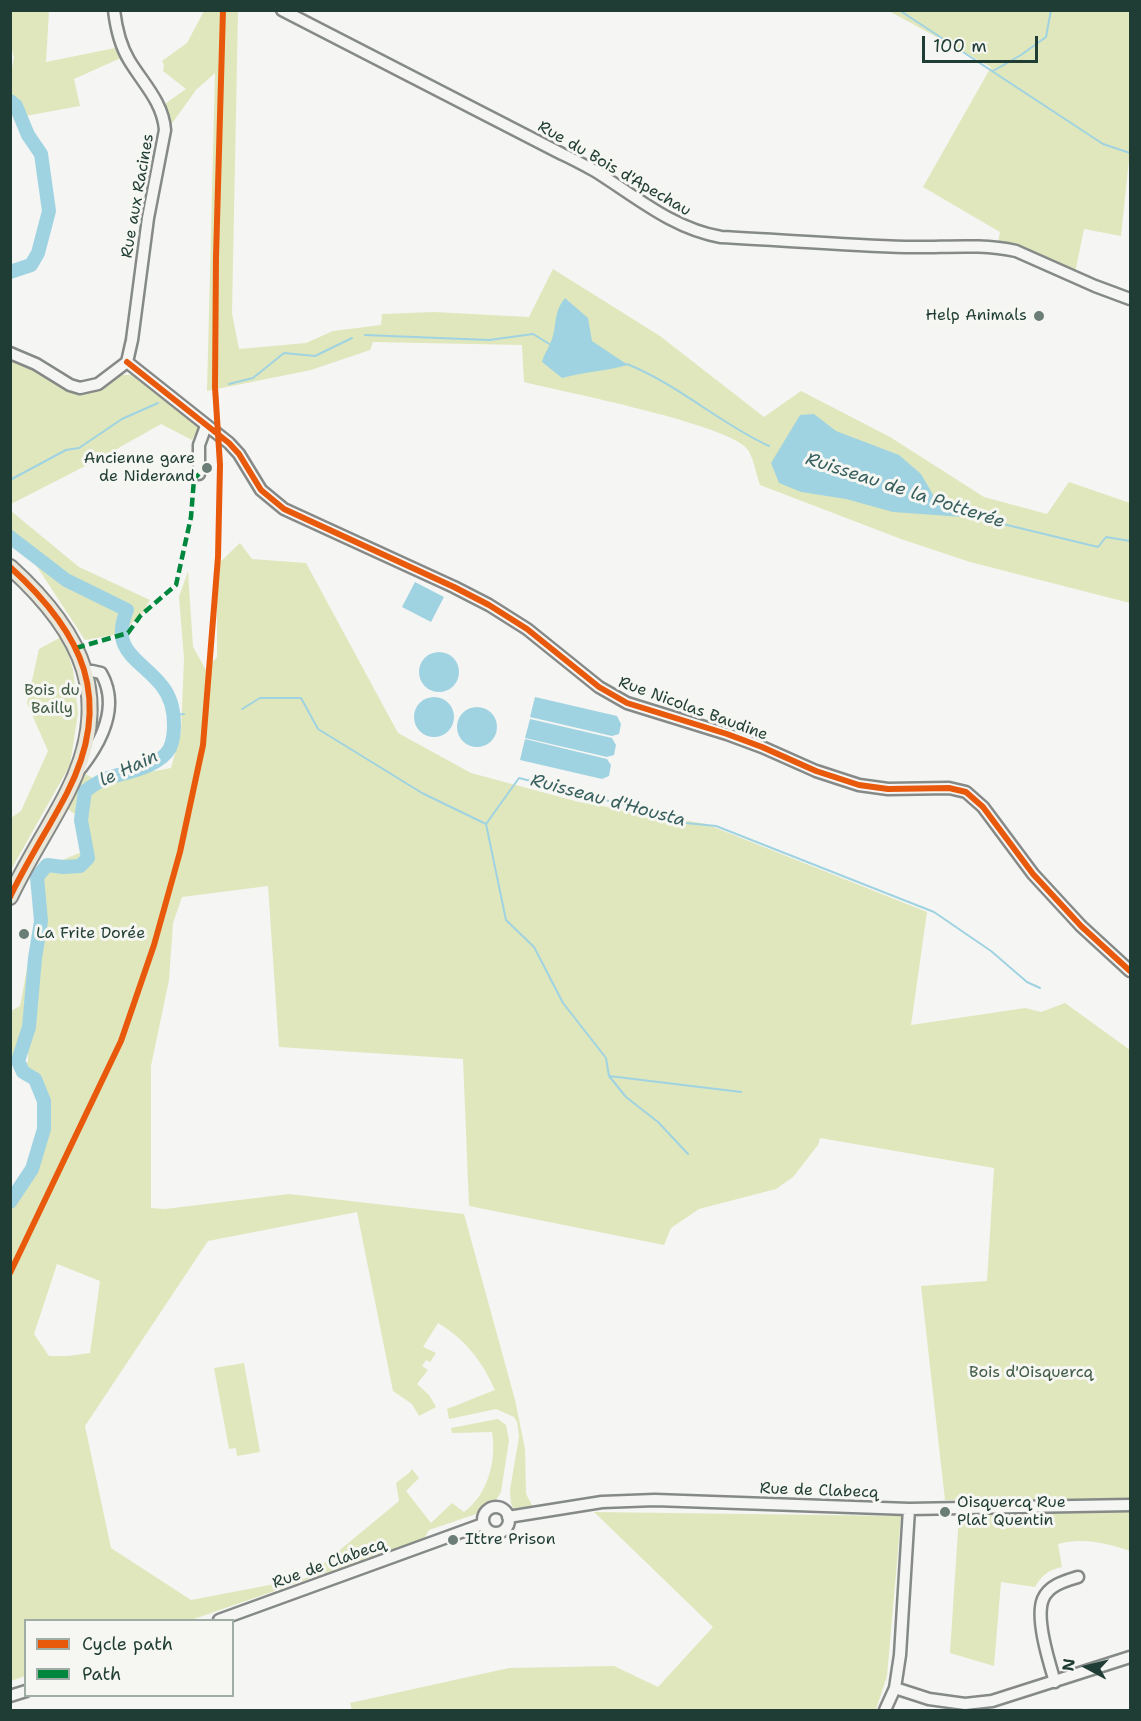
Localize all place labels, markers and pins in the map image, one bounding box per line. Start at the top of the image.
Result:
place label: Help Animals [925,306,1027,326]
marker: Help Animals [1032,309,1046,323]
place label: Ancienne gare de Niderand [84,449,195,487]
marker: Ancienne gare de Niderand [200,461,214,475]
place label: La Frite Dorée [36,924,145,944]
marker: La Frite Dorée [17,927,31,941]
place label: Oisquercq Rue Plat Quentin [957,1493,1066,1531]
marker: Oisquercq Rue Plat Quentin [938,1505,952,1519]
place label: Ittre Prison [465,1530,556,1550]
marker: Ittre Prison [446,1533,460,1547]

